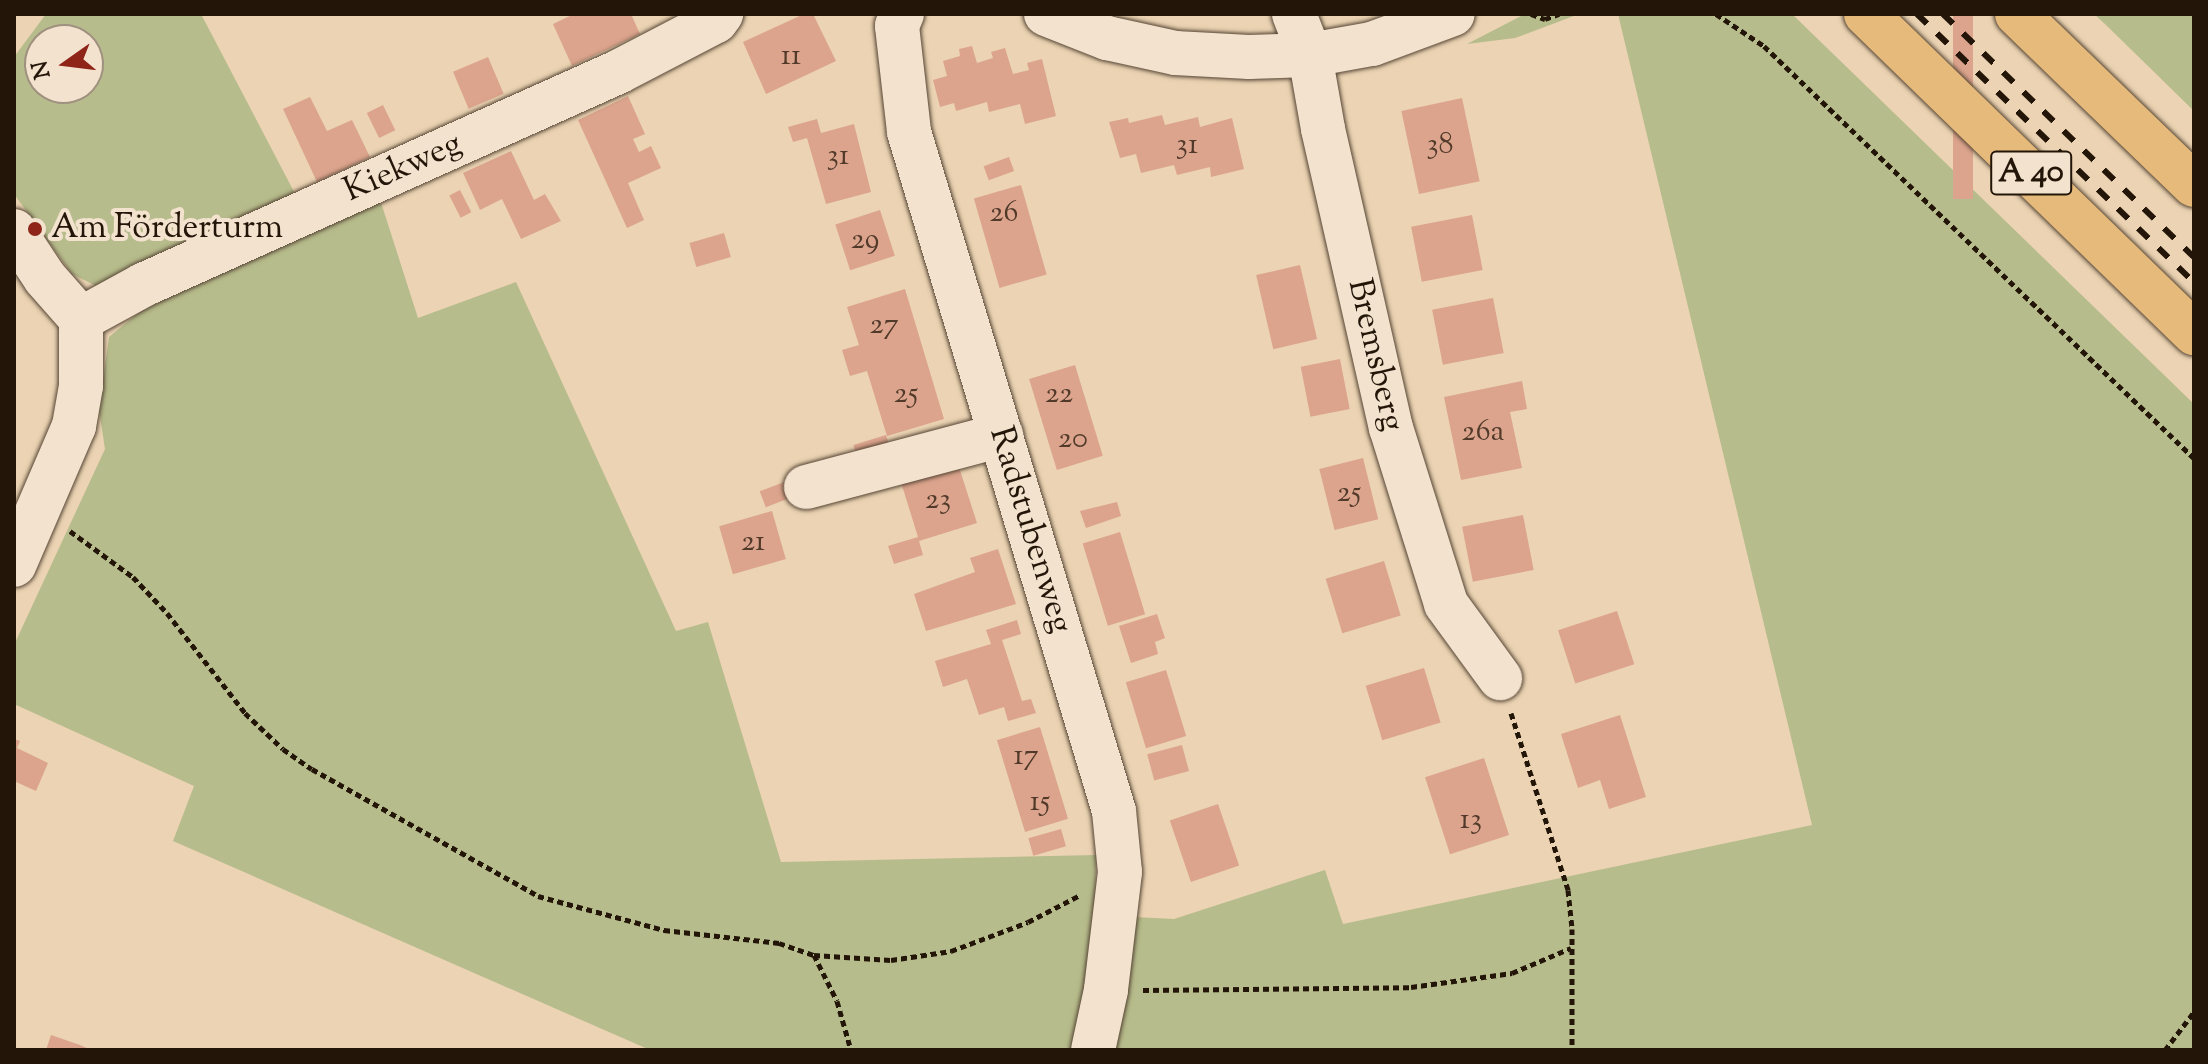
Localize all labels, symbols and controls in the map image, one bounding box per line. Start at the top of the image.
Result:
north arrow [24,24,104,104]
house number: 11 [781,39,801,75]
text: N [25,57,60,82]
street label: Kiekweg [338,124,468,212]
house number: 31 [1176,128,1198,164]
house number: 38 [1426,128,1454,164]
house number: 31 [827,139,849,175]
road number: A 40 [1989,145,2073,201]
house number: 26 [990,196,1018,232]
place label: Am Förderturm [51,209,283,249]
marker: Am Förderturm [26,220,44,238]
house number: 29 [851,223,879,259]
street label: Bremsberg [1338,275,1412,435]
house number: 27 [869,308,899,344]
house number: 25 [894,377,918,413]
house number: 22 [1045,377,1073,413]
house number: 26a [1462,415,1504,451]
street label: Radstubenweg [979,422,1081,638]
house number: 20 [1058,422,1088,458]
house number: 25 [1337,476,1361,512]
house number: 23 [925,483,951,519]
house number: 21 [741,525,765,561]
house number: 17 [1013,739,1039,775]
house number: 15 [1030,785,1050,821]
house number: 13 [1460,803,1482,839]

